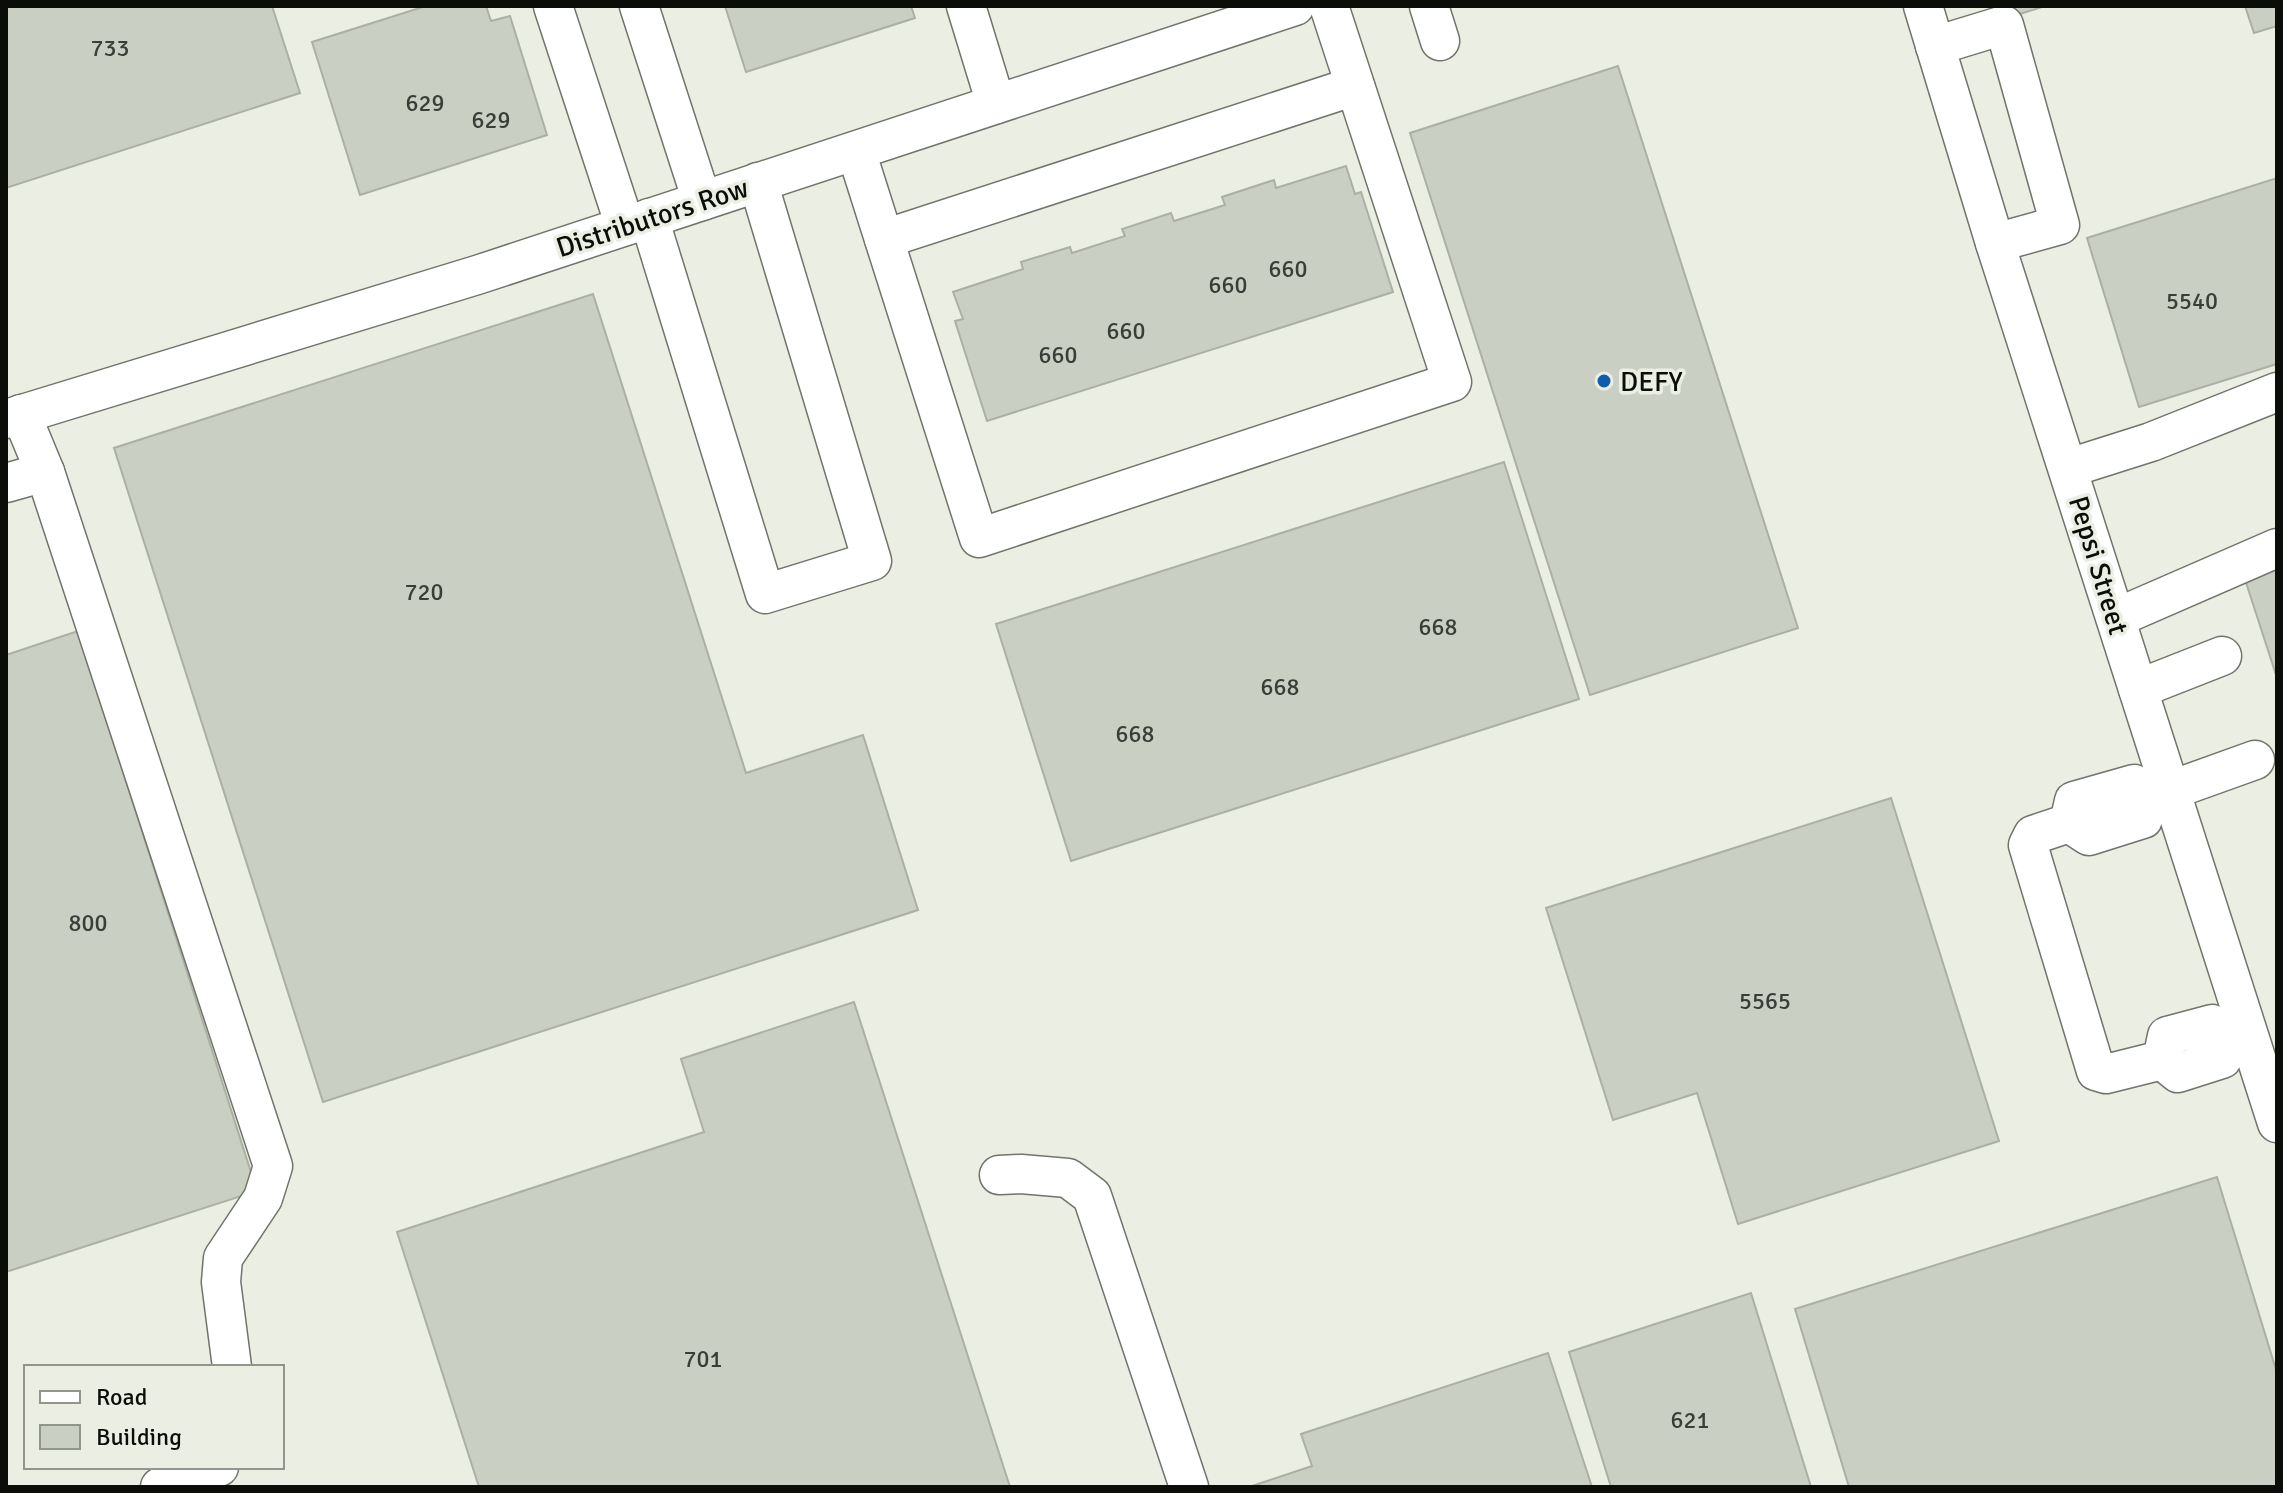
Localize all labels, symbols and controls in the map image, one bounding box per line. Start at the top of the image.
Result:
house number: 733 [91,33,129,63]
house number: 629 [406,88,444,118]
house number: 629 [472,105,510,135]
street label: Distributors Row [552,171,753,265]
house number: 660 [1269,254,1307,284]
house number: 660 [1209,270,1247,300]
house number: 5540 [2166,286,2218,316]
house number: 660 [1107,316,1145,346]
house number: 660 [1039,340,1077,370]
place label: DEFY [1620,365,1683,399]
marker: DEFY [1595,372,1613,390]
street label: Pepsi Street [2061,492,2135,639]
house number: 720 [405,577,443,607]
house number: 668 [1419,612,1457,642]
house number: 668 [1261,672,1299,702]
house number: 668 [1116,719,1154,749]
house number: 800 [69,908,107,938]
house number: 5565 [1739,986,1791,1016]
house number: 701 [684,1344,722,1374]
legend [24,1365,284,1469]
text: Road [96,1382,147,1412]
house number: 621 [1671,1405,1709,1435]
text: Building [96,1422,182,1452]

